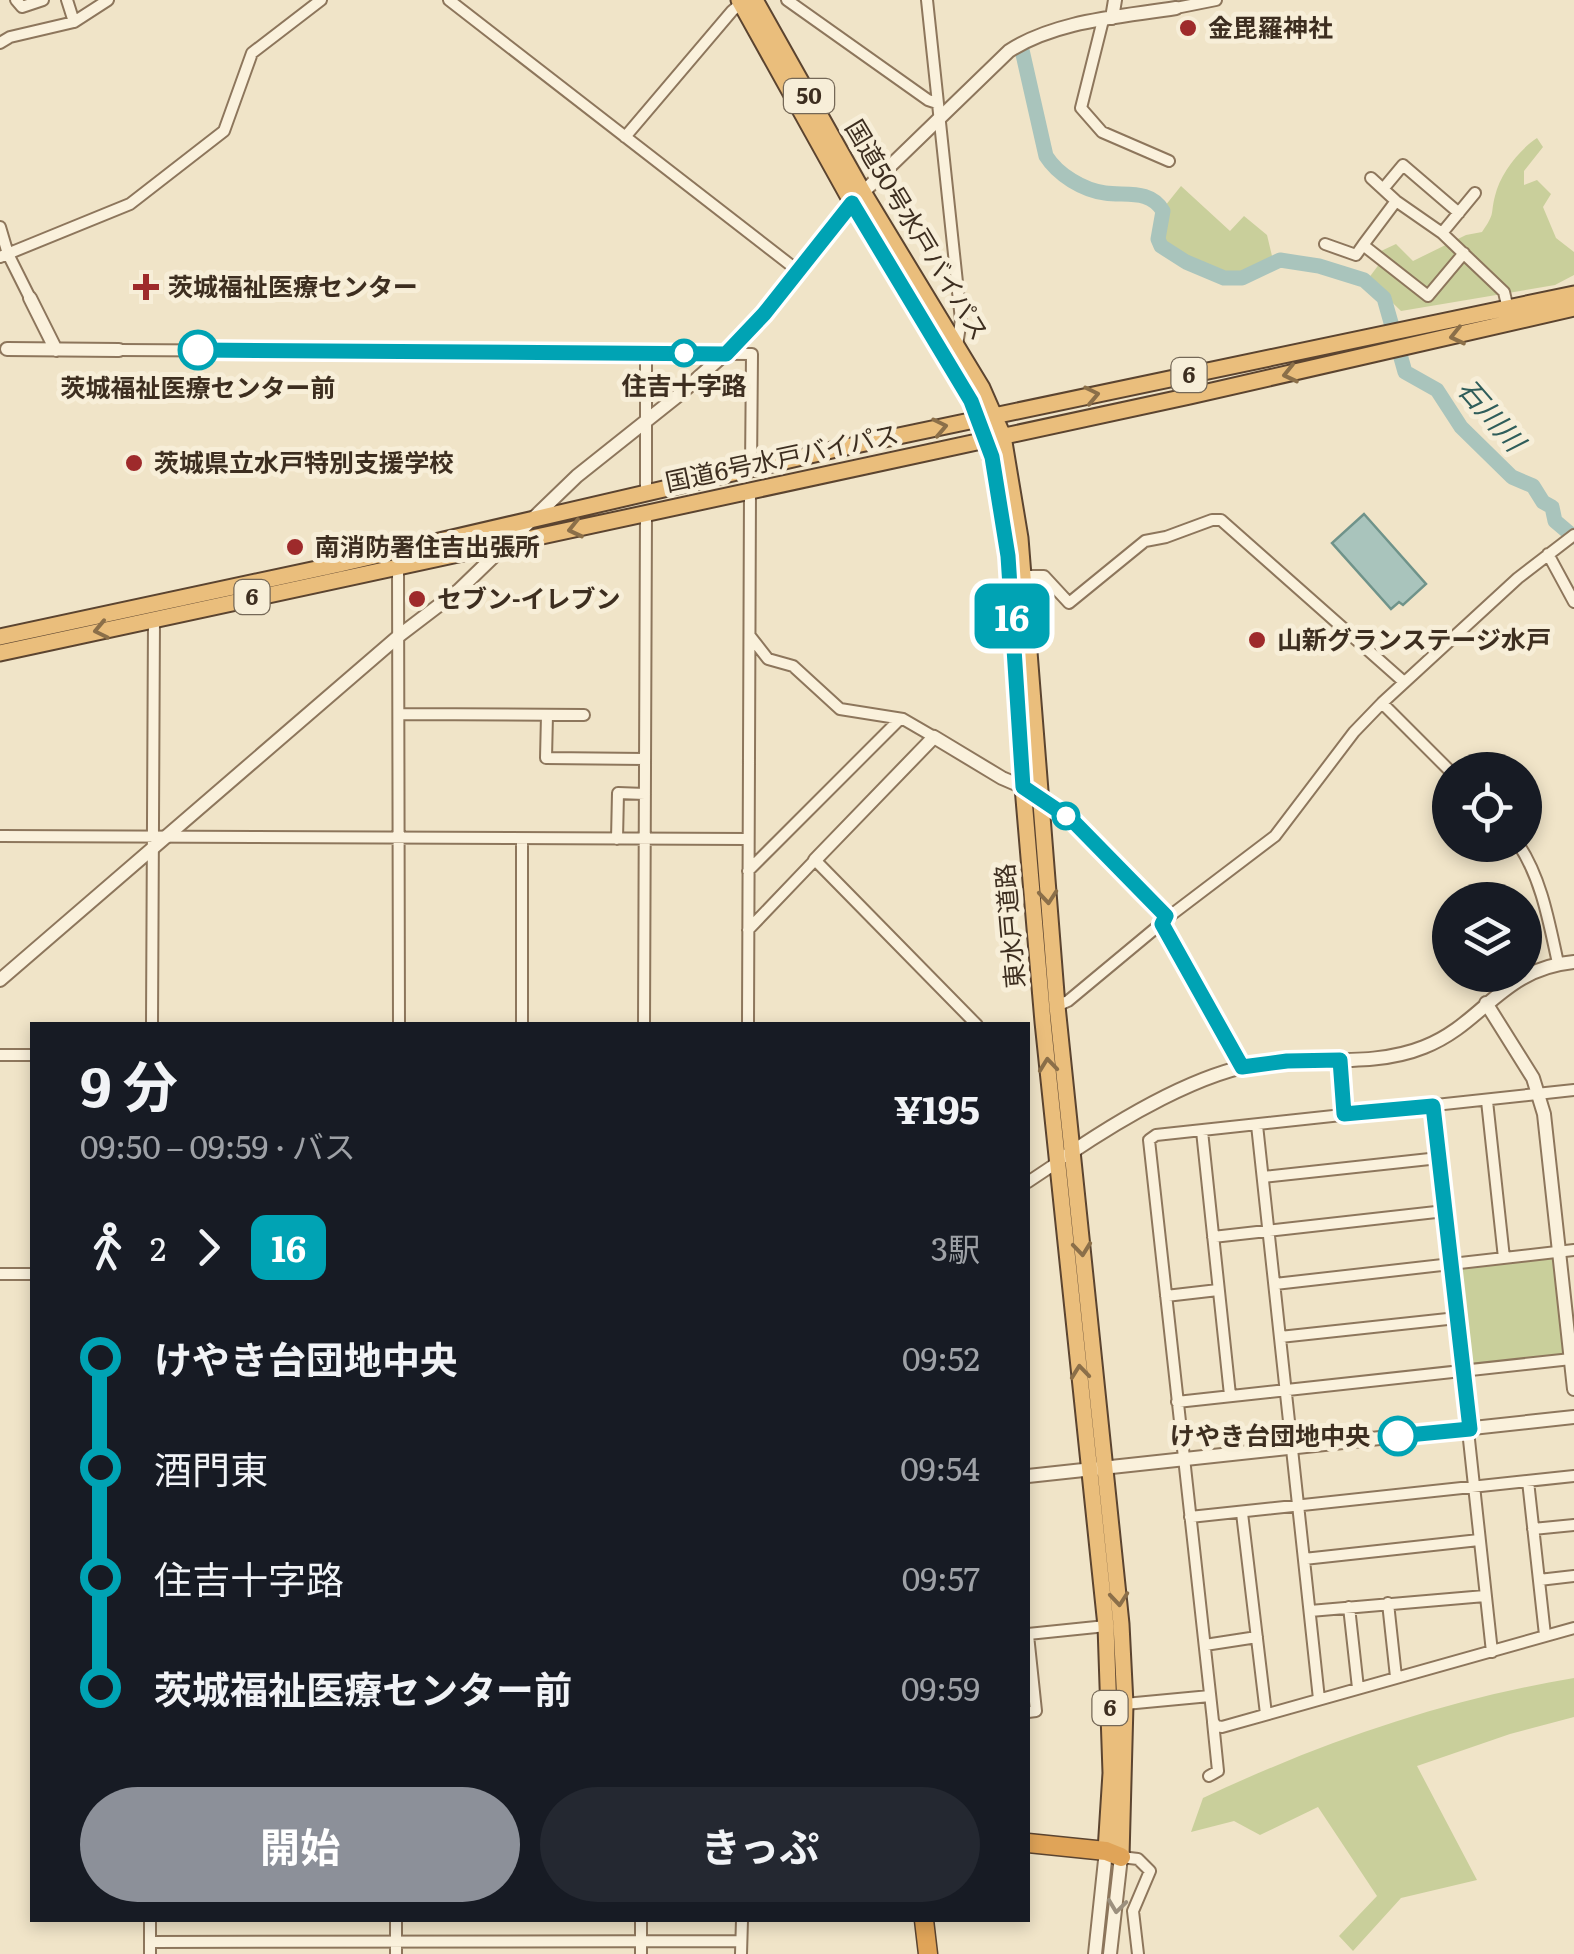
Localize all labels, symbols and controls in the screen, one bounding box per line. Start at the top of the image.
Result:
place label: 金毘羅神社 [1208,8,1333,45]
marker: 金毘羅神社 [1177,17,1199,39]
road number: 50 [784,79,834,113]
street label: 国道50号水戸バイパス [838,112,999,347]
place label: 茨城福祉医療センター [168,267,418,304]
marker: 茨城福祉医療センター [133,274,159,300]
one-way arrow [1449,324,1466,345]
marker: 茨城福祉医療センター前 [179,331,217,369]
marker: 住吉十字路 [671,340,697,366]
road number: 6 [1172,358,1206,392]
one-way arrow [1282,362,1299,383]
place label: 住吉十字路 [621,366,747,403]
place label: 茨城福祉医療センター前 [60,368,336,405]
water label: 石川川 [1449,368,1538,461]
one-way arrow [1083,386,1100,407]
street label: 国道6号水戸バイパス [661,414,902,499]
one-way arrow [931,417,948,438]
place label: 茨城県立水戸特別支援学校 [154,443,454,480]
marker: 茨城県立水戸特別支援学校 [123,452,145,474]
one-way arrow [567,517,584,538]
place label: 南消防署住吉出張所 [315,527,540,564]
marker: 南消防署住吉出張所 [284,536,306,558]
place label: セブン-イレブン [437,579,620,616]
road number: 6 [234,580,270,614]
line badge: 16 [967,584,1057,648]
marker: セブン-イレブン [406,588,428,610]
text: 16 [995,590,1029,642]
one-way arrow [93,619,110,640]
place label: 山新グランステージ水戸 [1277,620,1551,657]
marker: 山新グランステージ水戸 [1246,629,1268,651]
map controls [1432,752,1542,992]
button: locate [1432,752,1542,862]
unlabelled marker [1053,803,1079,829]
street label: 東水戸道路 [985,862,1032,990]
button: layers [1432,882,1542,992]
one-way arrow [1036,889,1058,905]
text: 9 分 [80,1042,178,1124]
one-way arrow [1037,1057,1059,1073]
text: ¥195 [894,1079,980,1136]
text: 09:50 – 09:59 · バス [80,1121,356,1169]
icon: walk [80,1220,135,1275]
icon: forward [181,1220,236,1275]
text: 16 [271,1221,306,1273]
text: 2 [150,1223,166,1271]
text: 3駅 [931,1223,980,1271]
one-way arrow [1071,1241,1092,1257]
text: けやき台団地中央 [154,1329,458,1386]
text: 09:52 [902,1333,980,1381]
one-way arrow [1070,1364,1091,1380]
place label: けやき台団地中央 [1170,1416,1370,1453]
marker: けやき台団地中央 [1379,1417,1417,1455]
text: 酒門東 [154,1439,268,1496]
text: 09:54 [900,1443,980,1491]
text: 住吉十字路 [154,1549,344,1606]
text: 09:57 [902,1553,980,1601]
one-way arrow [1107,1592,1129,1608]
text: 茨城福祉医療センター前 [154,1659,572,1716]
text: 09:59 [901,1663,980,1711]
road number: 6 [1092,1691,1128,1725]
button: 開始 [80,1787,520,1902]
button: きっぷ [540,1787,980,1902]
one-way arrow [1107,1897,1128,1914]

